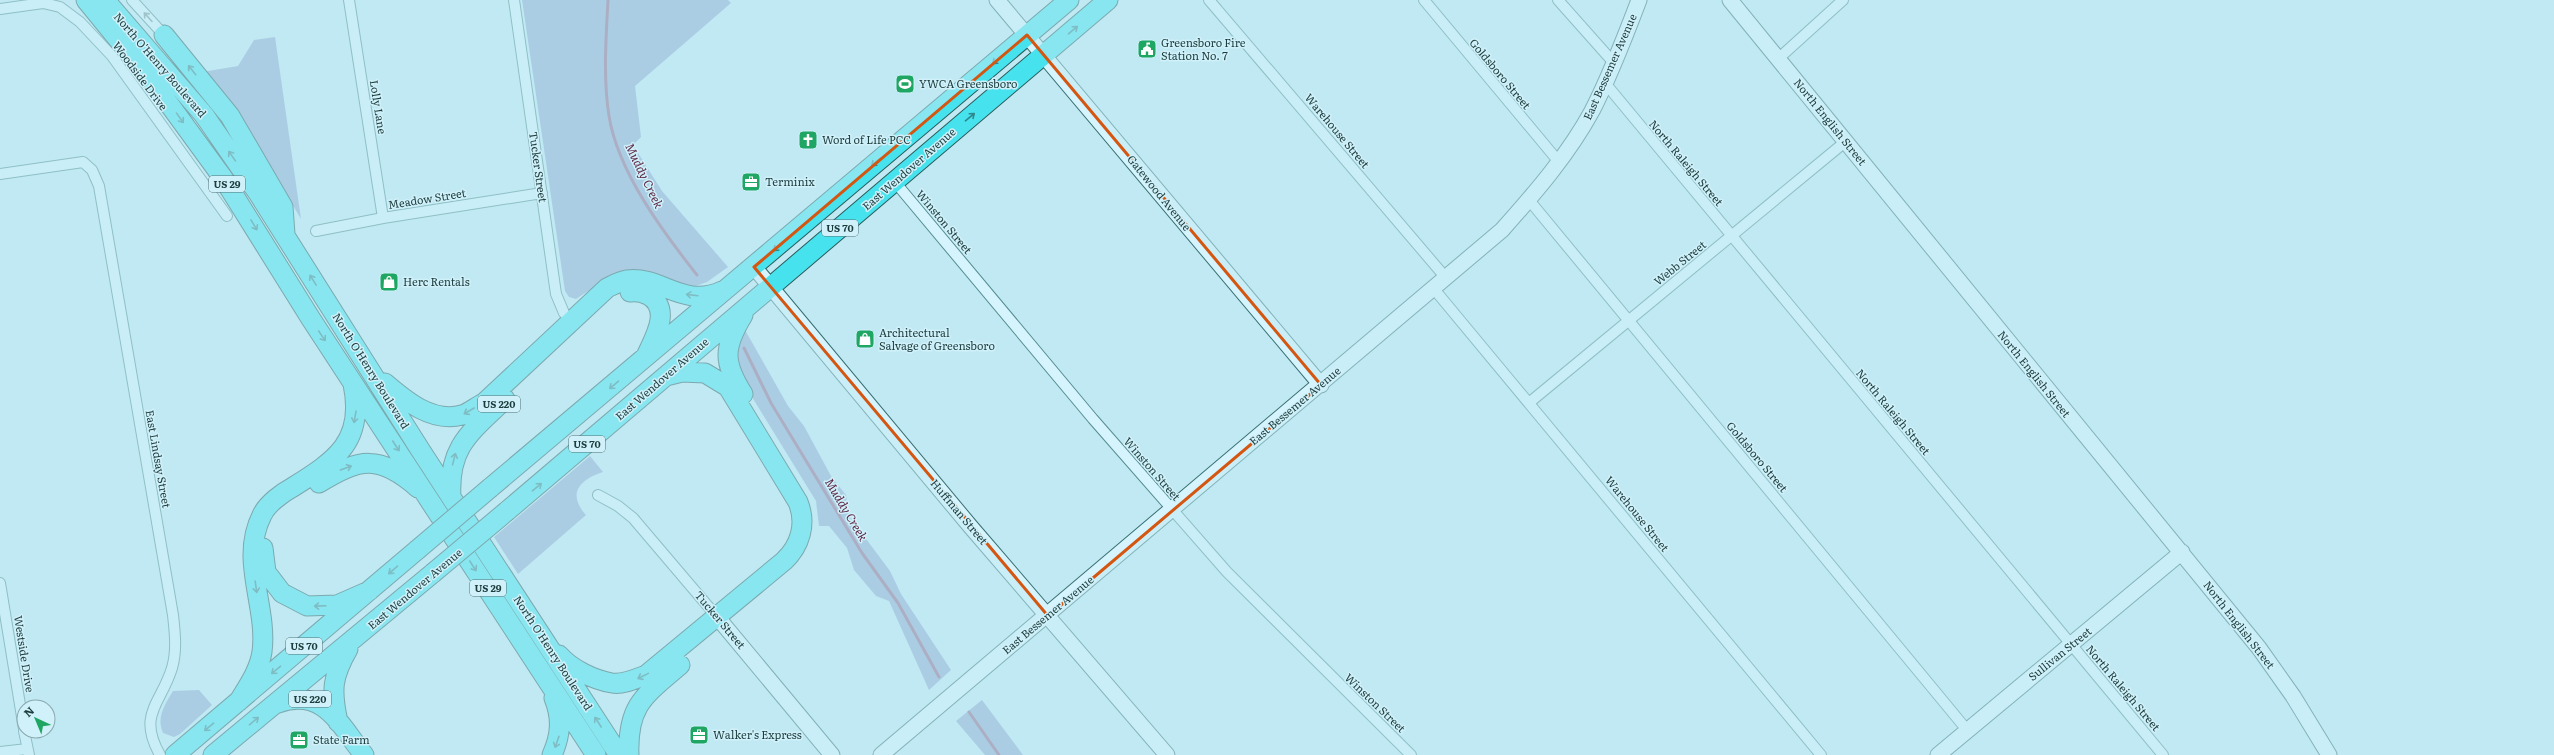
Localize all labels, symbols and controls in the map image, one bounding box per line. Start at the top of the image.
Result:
street label: North O'Henry Boulevard [111,8,211,120]
street label: East Bessemer Avenue [1578,11,1640,122]
one-way arrow [144,13,153,23]
one-way arrow [1068,25,1078,34]
place label: Greensboro Fire Station No. 7 [1161,34,1246,63]
street label: Goldsboro Street [1466,35,1535,113]
street label: Woodside Drive [110,38,172,113]
public building icon: Greensboro Fire Station No. 7 [1136,38,1158,60]
one-way arrow [992,56,1003,65]
one-way arrow [188,65,197,76]
sports icon: YWCA Greensboro [894,73,916,95]
street label: North English Street [1791,74,1871,169]
place label: YWCA Greensboro [919,75,1018,91]
street label: Lolly Lane [367,79,391,135]
street label: Warehouse Street [1302,89,1374,172]
one-way arrow [965,112,975,121]
one-way arrow [176,113,184,124]
street label: North Raleigh Street [1646,116,1728,209]
street label: East Wendover Avenue [858,123,959,213]
church icon: Word of Life PCC [797,129,819,151]
street label: Tucker Street [526,130,552,204]
place label: Word of Life PCC [822,131,911,147]
water label: Muddy Creek [621,140,669,212]
one-way arrow [228,151,236,162]
street label: Gatewood Avenue [1124,151,1196,234]
one-way arrow [871,157,881,166]
office icon: Terminix [740,171,762,193]
place label: Terminix [765,173,815,189]
road number: US 29 [209,176,245,192]
street label: Meadow Street [387,184,467,212]
street label: Winston Street [913,186,977,257]
one-way arrow [250,219,258,231]
road number: US 70 [822,220,858,236]
street label: Webb Street [1650,236,1709,288]
one-way arrow [773,242,783,251]
shop icon: Herc Rentals [378,271,400,293]
place label: Herc Rentals [403,273,470,289]
one-way arrow [309,274,317,285]
one-way arrow [686,291,699,299]
street label: North O'Henry Boulevard [330,309,414,432]
place label: Architectural Salvage of Greensboro [879,324,995,353]
street label: North English Street [1995,326,2075,421]
shop icon: Architectural Salvage of Greensboro [854,328,876,350]
one-way arrow [318,330,326,341]
street label: East Wendover Avenue [611,333,712,423]
street label: East Bessemer Avenue [1245,362,1344,448]
street label: North Raleigh Street [1853,365,1935,458]
one-way arrow [608,380,619,389]
road number: US 220 [478,396,520,412]
one-way arrow [463,408,475,416]
street label: East Lindsay Street [142,409,176,510]
one-way arrow [351,410,359,423]
street label: Goldsboro Street [1723,418,1792,496]
street label: Winston Street [1121,433,1185,504]
road number: US 70 [569,436,605,452]
one-way arrow [392,441,401,452]
one-way arrow [451,453,459,466]
one-way arrow [340,464,353,471]
street label: Warehouse Street [1602,472,1674,555]
water label: Muddy Creek [821,475,873,545]
street label: Huffman Street [927,475,992,548]
one-way arrow [531,482,542,491]
street label: East Wendover Avenue [364,544,465,633]
one-way arrow [469,560,477,571]
one-way arrow [388,566,398,575]
street label: East Bessemer Avenue [998,571,1097,657]
street label: North English Street [2200,577,2280,672]
one-way arrow [252,580,260,593]
road number: US 29 [470,580,506,596]
street label: Tucker Street [692,587,750,652]
street label: North O'Henry Boulevard [511,592,597,713]
one-way arrow [314,602,327,609]
street label: Westside Drive [11,614,39,694]
street label: Sullivan Street [2024,622,2095,684]
road number: US 70 [286,638,322,654]
street label: North Raleigh Street [2083,641,2165,734]
one-way arrow [270,666,281,675]
street label: Winston Street [1342,669,1410,736]
one-way arrow [637,673,649,680]
road number: US 220 [289,691,331,707]
north arrow [16,699,56,739]
text: N [19,702,37,720]
one-way arrow [593,716,601,728]
one-way arrow [249,717,259,726]
one-way arrow [203,722,214,731]
office icon: Walker's Express [688,724,710,746]
place label: Walker's Express [713,726,802,742]
office icon: State Farm [288,729,310,751]
place label: State Farm [313,731,370,747]
one-way arrow [553,735,560,748]

